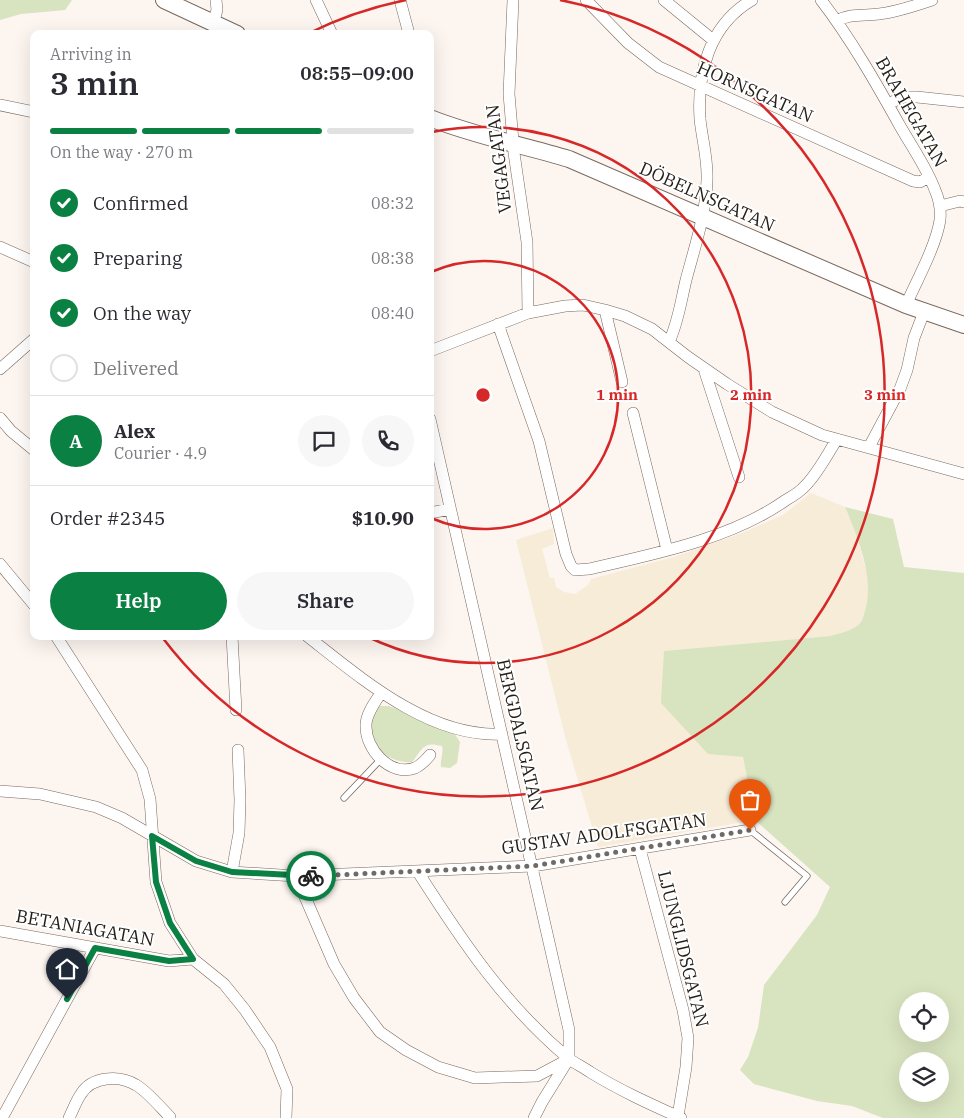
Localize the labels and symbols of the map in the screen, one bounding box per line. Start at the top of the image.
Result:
street label: BRAHEGATAN [871,52,952,171]
street label: HORNSGATAN [693,56,817,127]
street label: VEGAGATAN [480,103,517,215]
street label: DÖBELNSGATAN [636,156,779,237]
text: 1 min [596,385,638,404]
text: 2 min [730,385,772,404]
text: 3 min [864,385,906,404]
centre of rings [474,386,492,404]
street label: BERGDALSGATAN [492,656,549,813]
pin [729,779,771,830]
street label: GUSTAV ADOLFSGATAN [500,808,708,859]
courier [286,851,336,901]
street label: LJUNGLIDSGATAN [653,868,714,1030]
street label: BETANIAGATAN [14,904,156,951]
pin [46,948,88,999]

